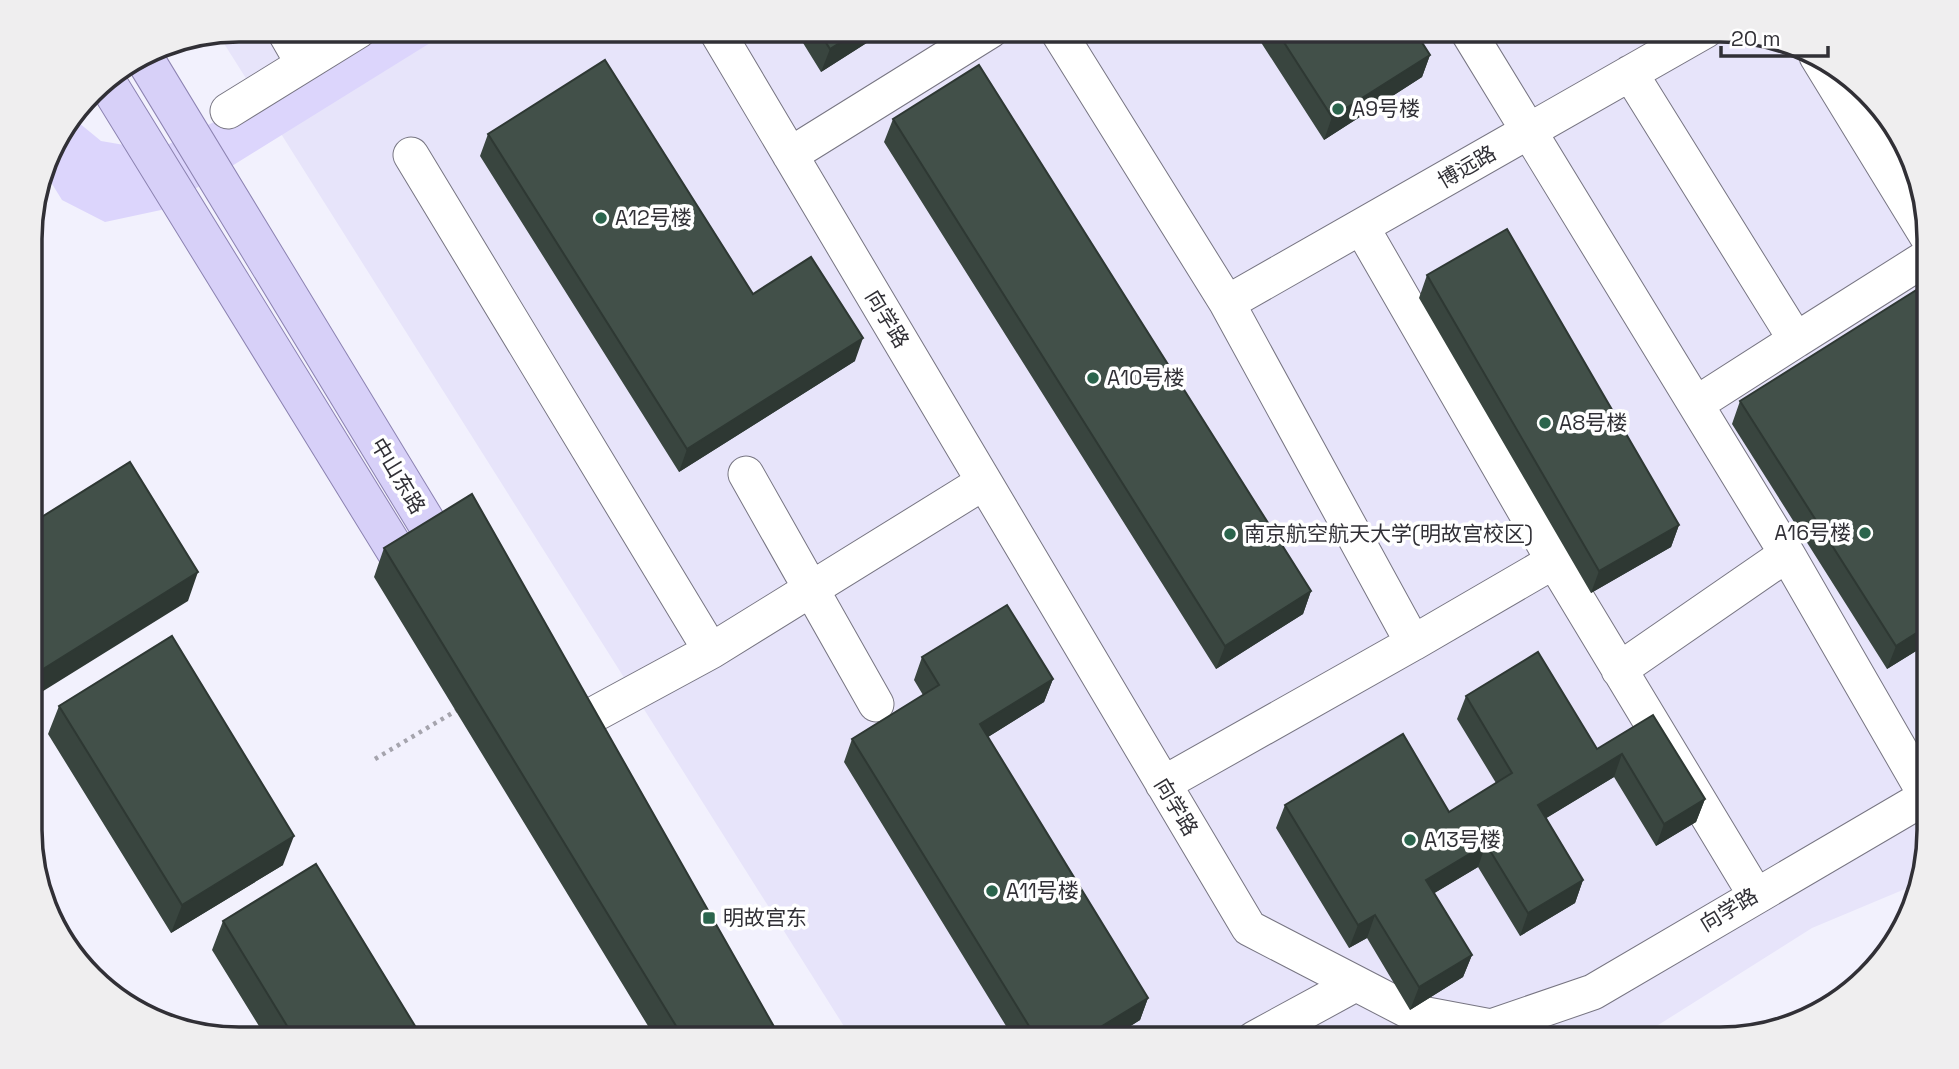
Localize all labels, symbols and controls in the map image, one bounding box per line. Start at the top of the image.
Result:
scale bar [1721,14,1828,58]
text: 20 m [1731,25,1781,52]
place label: A9号楼 [1352,95,1420,122]
marker: A9号楼 [1330,101,1346,117]
street label: 博远路 [1433,139,1501,194]
place label: A12号楼 [615,204,692,231]
marker: A12号楼 [593,210,609,226]
street label: 向学路 [860,285,915,353]
place label: A10号楼 [1107,364,1184,391]
marker: A10号楼 [1085,370,1101,386]
place label: A8号楼 [1559,409,1627,436]
marker: A8号楼 [1537,415,1553,431]
street label: 中山东路 [365,433,432,519]
place label: A16号楼 [1774,519,1851,546]
place label: 南京航空航天大学(明故宫校区) [1244,520,1533,547]
marker: A16号楼 [1857,525,1873,541]
marker: 南京航空航天大学(明故宫校区) [1222,526,1238,542]
street label: 向学路 [1149,773,1204,841]
place label: A13号楼 [1424,826,1501,853]
marker: A13号楼 [1402,832,1418,848]
place label: A11号楼 [1006,877,1079,904]
street label: 向学路 [1695,882,1763,937]
marker: A11号楼 [984,883,1000,899]
place label: 明故宫东 [723,904,807,931]
marker: 明故宫东 [701,910,717,926]

